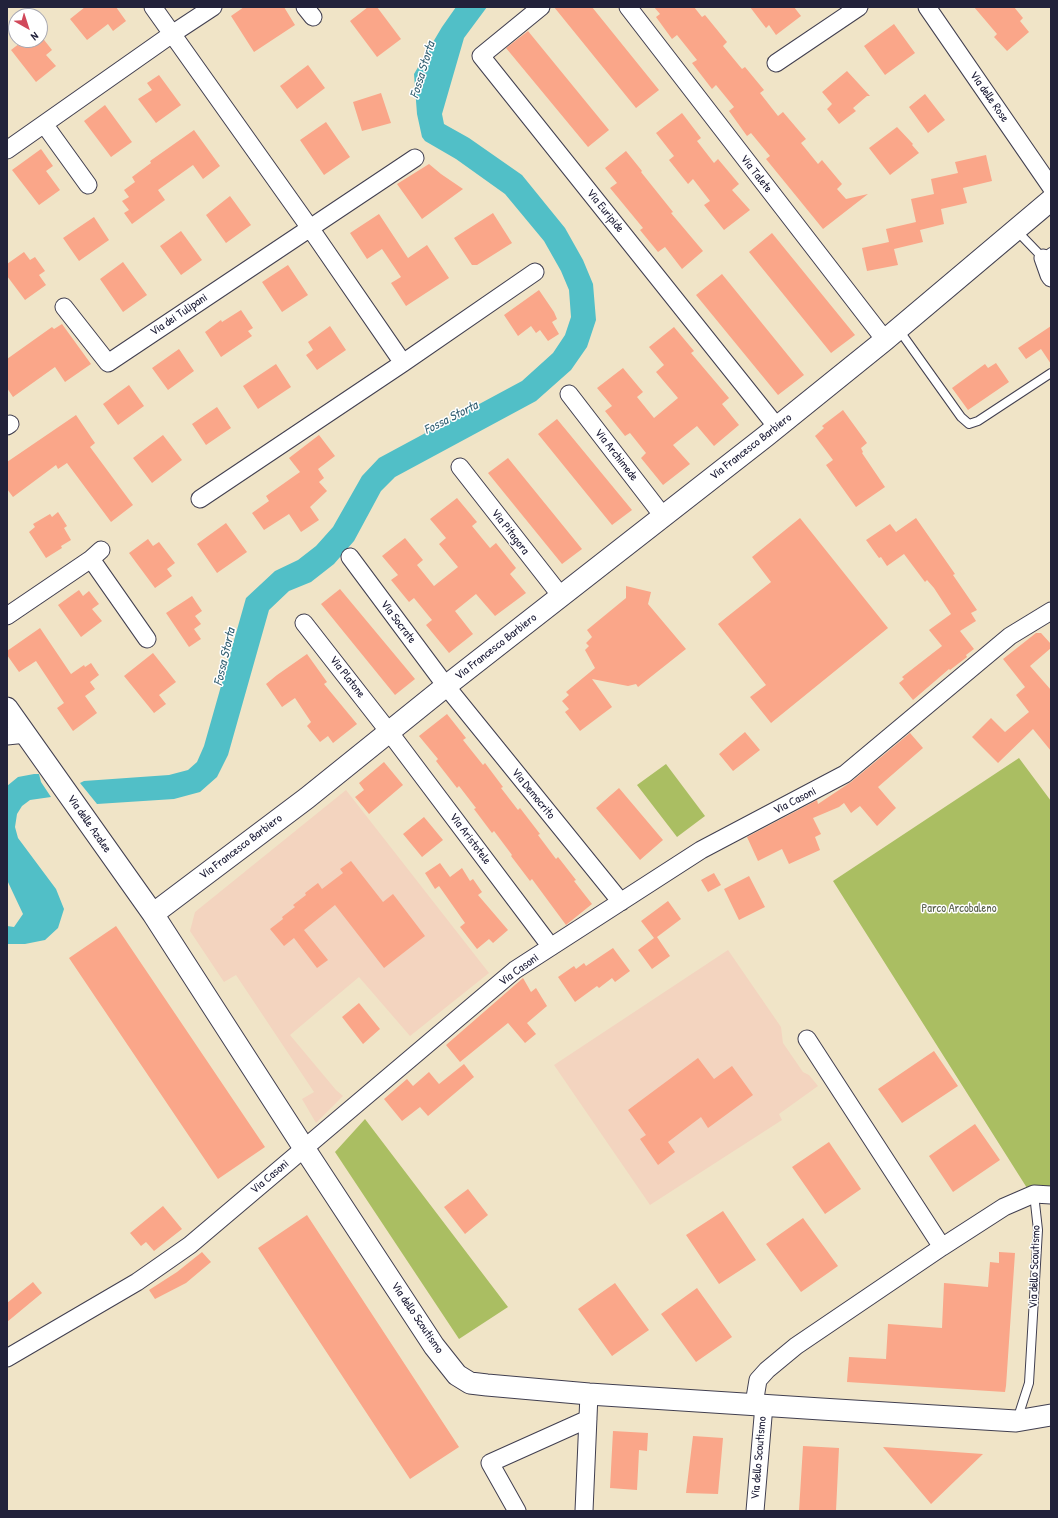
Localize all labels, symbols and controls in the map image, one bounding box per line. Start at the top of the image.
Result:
north arrow [8,8,48,48]
text: N [28,29,42,44]
water label: Fossa Storta [407,40,439,100]
street label: Via delle Rose [966,69,1012,125]
street label: Via Talete [737,152,775,196]
street label: Via Euripide [583,186,627,236]
street label: Via dei Tulipani [148,291,210,339]
water label: Fossa Storta [421,398,481,438]
street label: Via Francesco Barbiero [707,411,795,483]
street label: Via Archimede [591,426,641,484]
street label: Via Pitagora [488,506,532,558]
street label: Via Socrate [377,598,419,646]
street label: Via Francesco Barbiero [452,611,540,683]
water label: Fossa Storta [211,627,239,687]
street label: Via Platone [326,653,368,701]
street label: Via Democrito [508,766,558,822]
street label: Via Casoni [771,784,819,818]
street label: Via delle Azalee [64,792,114,856]
street label: Via Francesco Barbiero [197,811,285,883]
street label: Via Aristotele [446,811,494,867]
park label: Parco Arcobaleno [921,902,997,916]
street label: Via Casoni [496,951,542,989]
street label: Via Casoni [248,1157,292,1197]
street label: Via dello Scoutismo [1026,1225,1044,1309]
street label: Via dello Scoutismo [388,1279,446,1357]
street label: Via dello Scoutismo [748,1416,770,1500]

